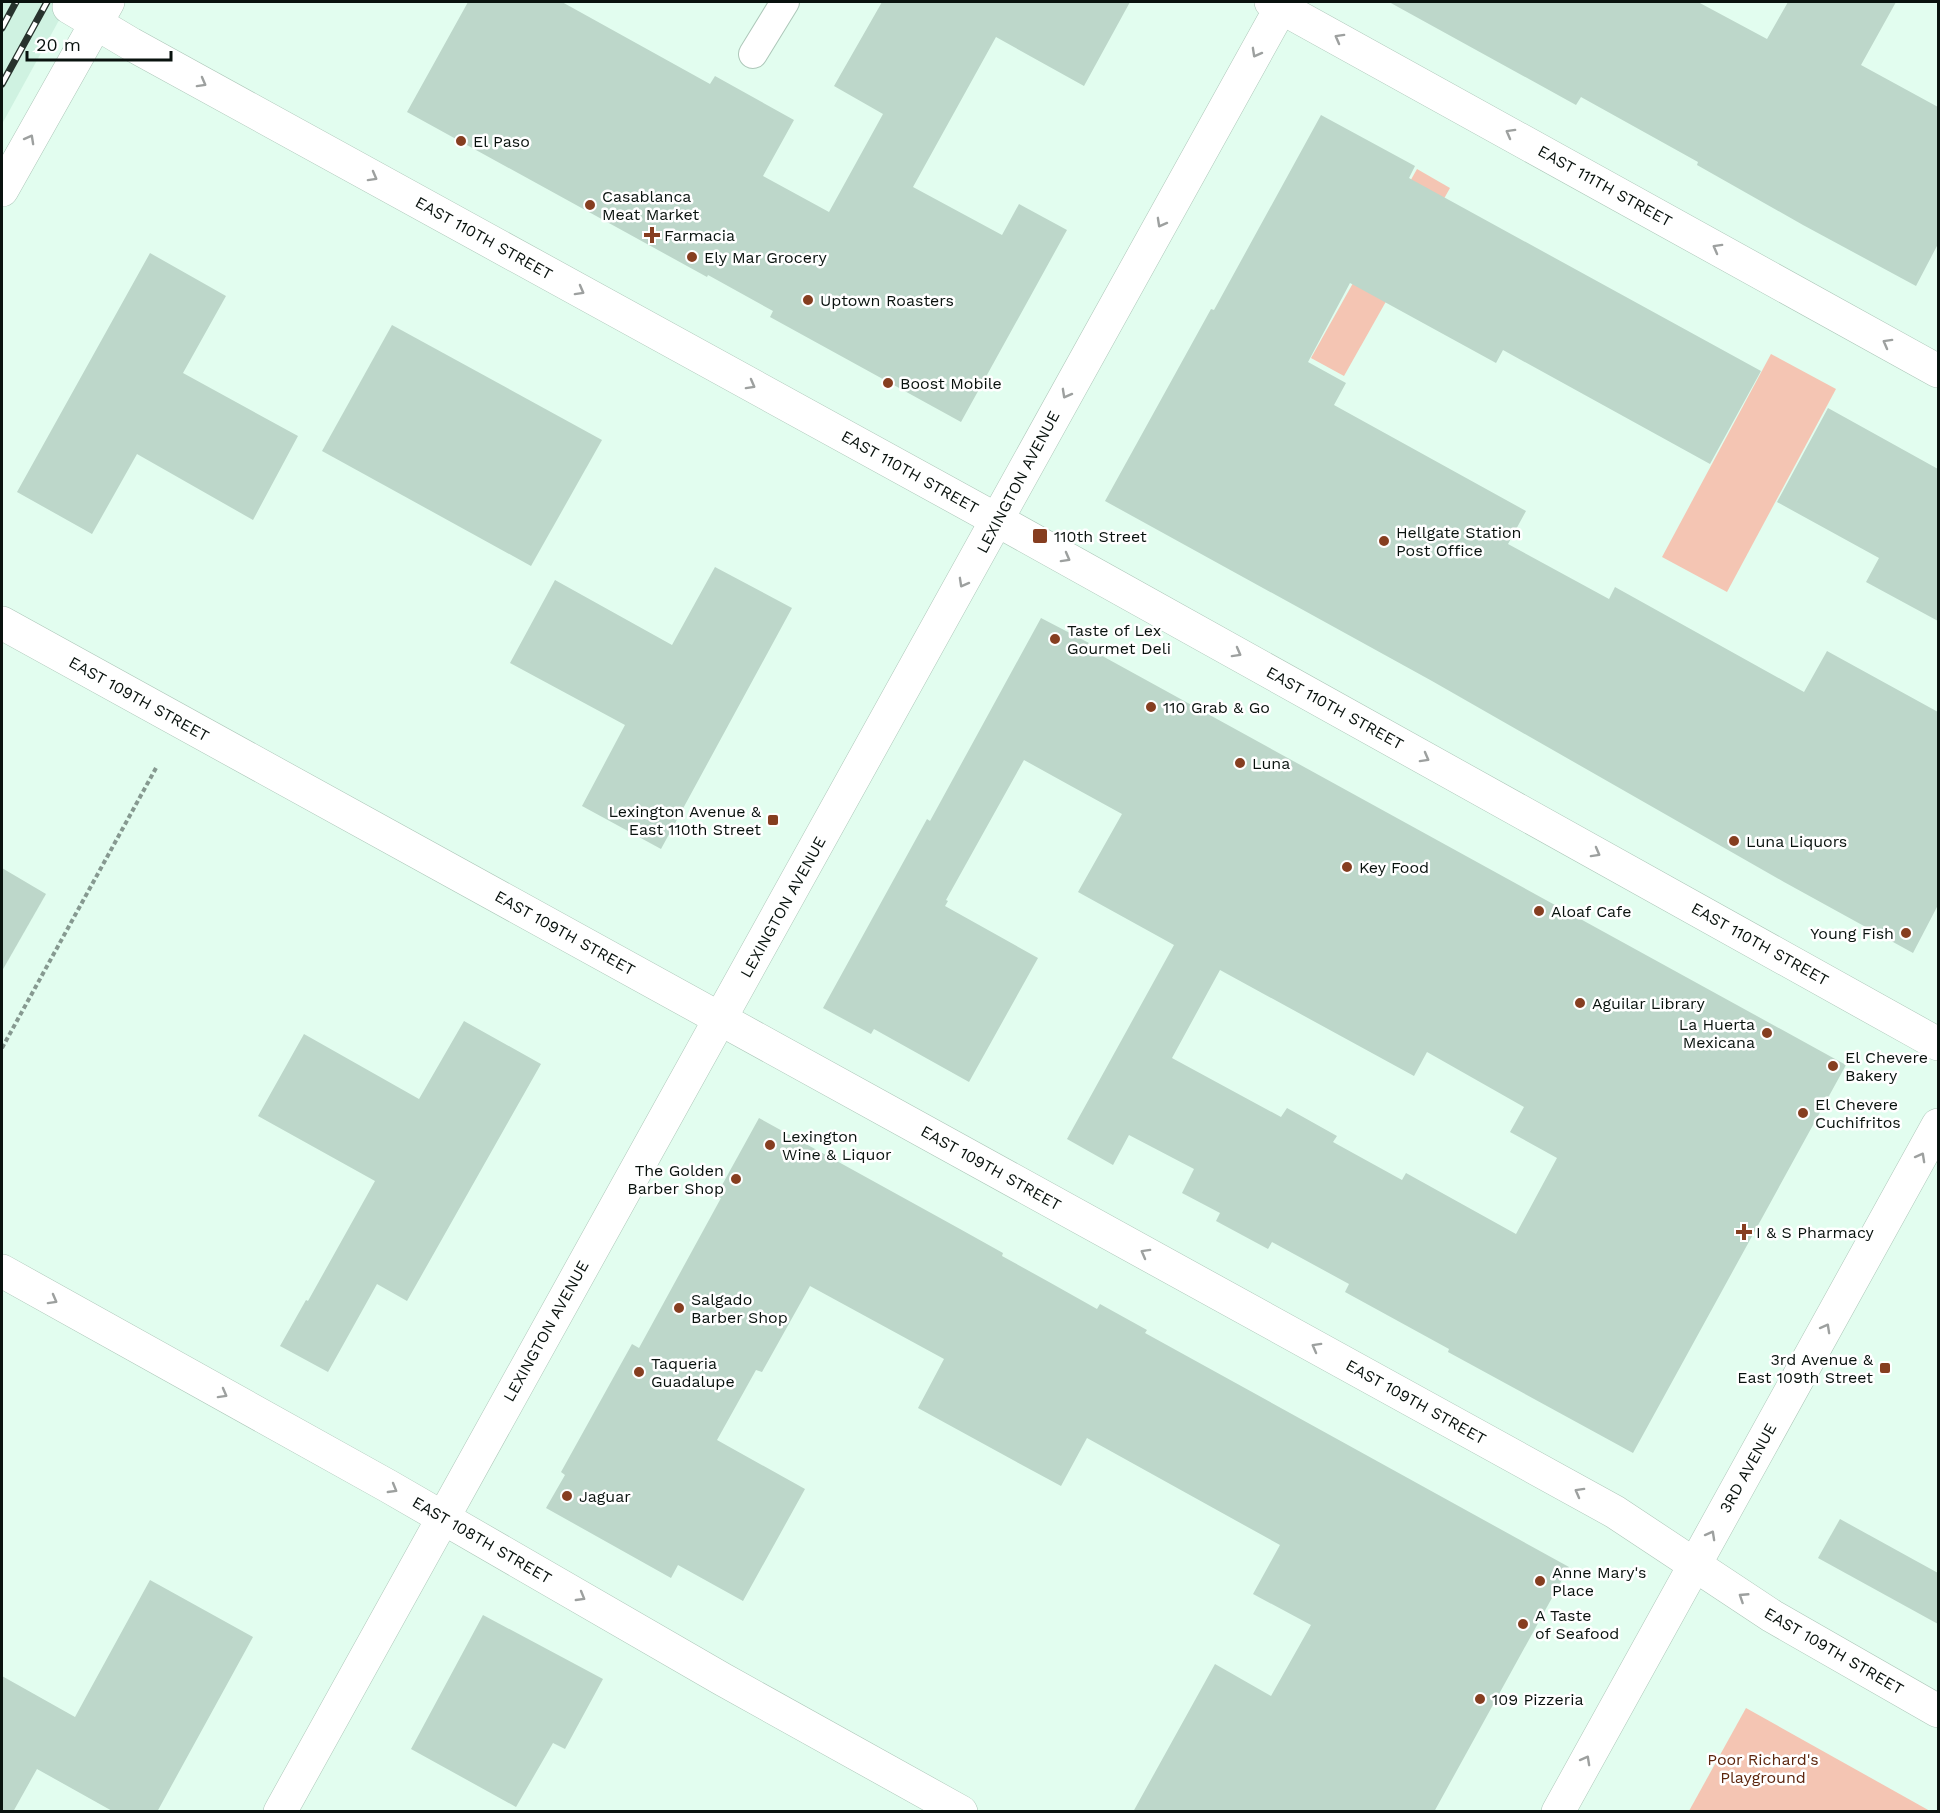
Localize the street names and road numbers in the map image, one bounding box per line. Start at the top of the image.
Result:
street label: EAST 111TH STREET [1535,141,1676,231]
street label: EAST 110TH STREET [412,192,556,284]
street label: LEXINGTON AVENUE [972,408,1064,556]
street label: EAST 110TH STREET [838,426,982,518]
street label: EAST 109TH STREET [65,652,213,746]
street label: EAST 110TH STREET [1263,662,1407,754]
street label: LEXINGTON AVENUE [736,833,830,981]
street label: EAST 109TH STREET [491,886,639,980]
street label: EAST 110TH STREET [1688,898,1832,990]
street label: EAST 109TH STREET [917,1121,1065,1215]
street label: LEXINGTON AVENUE [499,1257,593,1405]
street label: EAST 109TH STREET [1342,1355,1490,1449]
street label: 3RD AVENUE [1716,1420,1780,1516]
street label: EAST 108TH STREET [409,1492,555,1588]
street label: EAST 109TH STREET [1761,1603,1907,1699]

